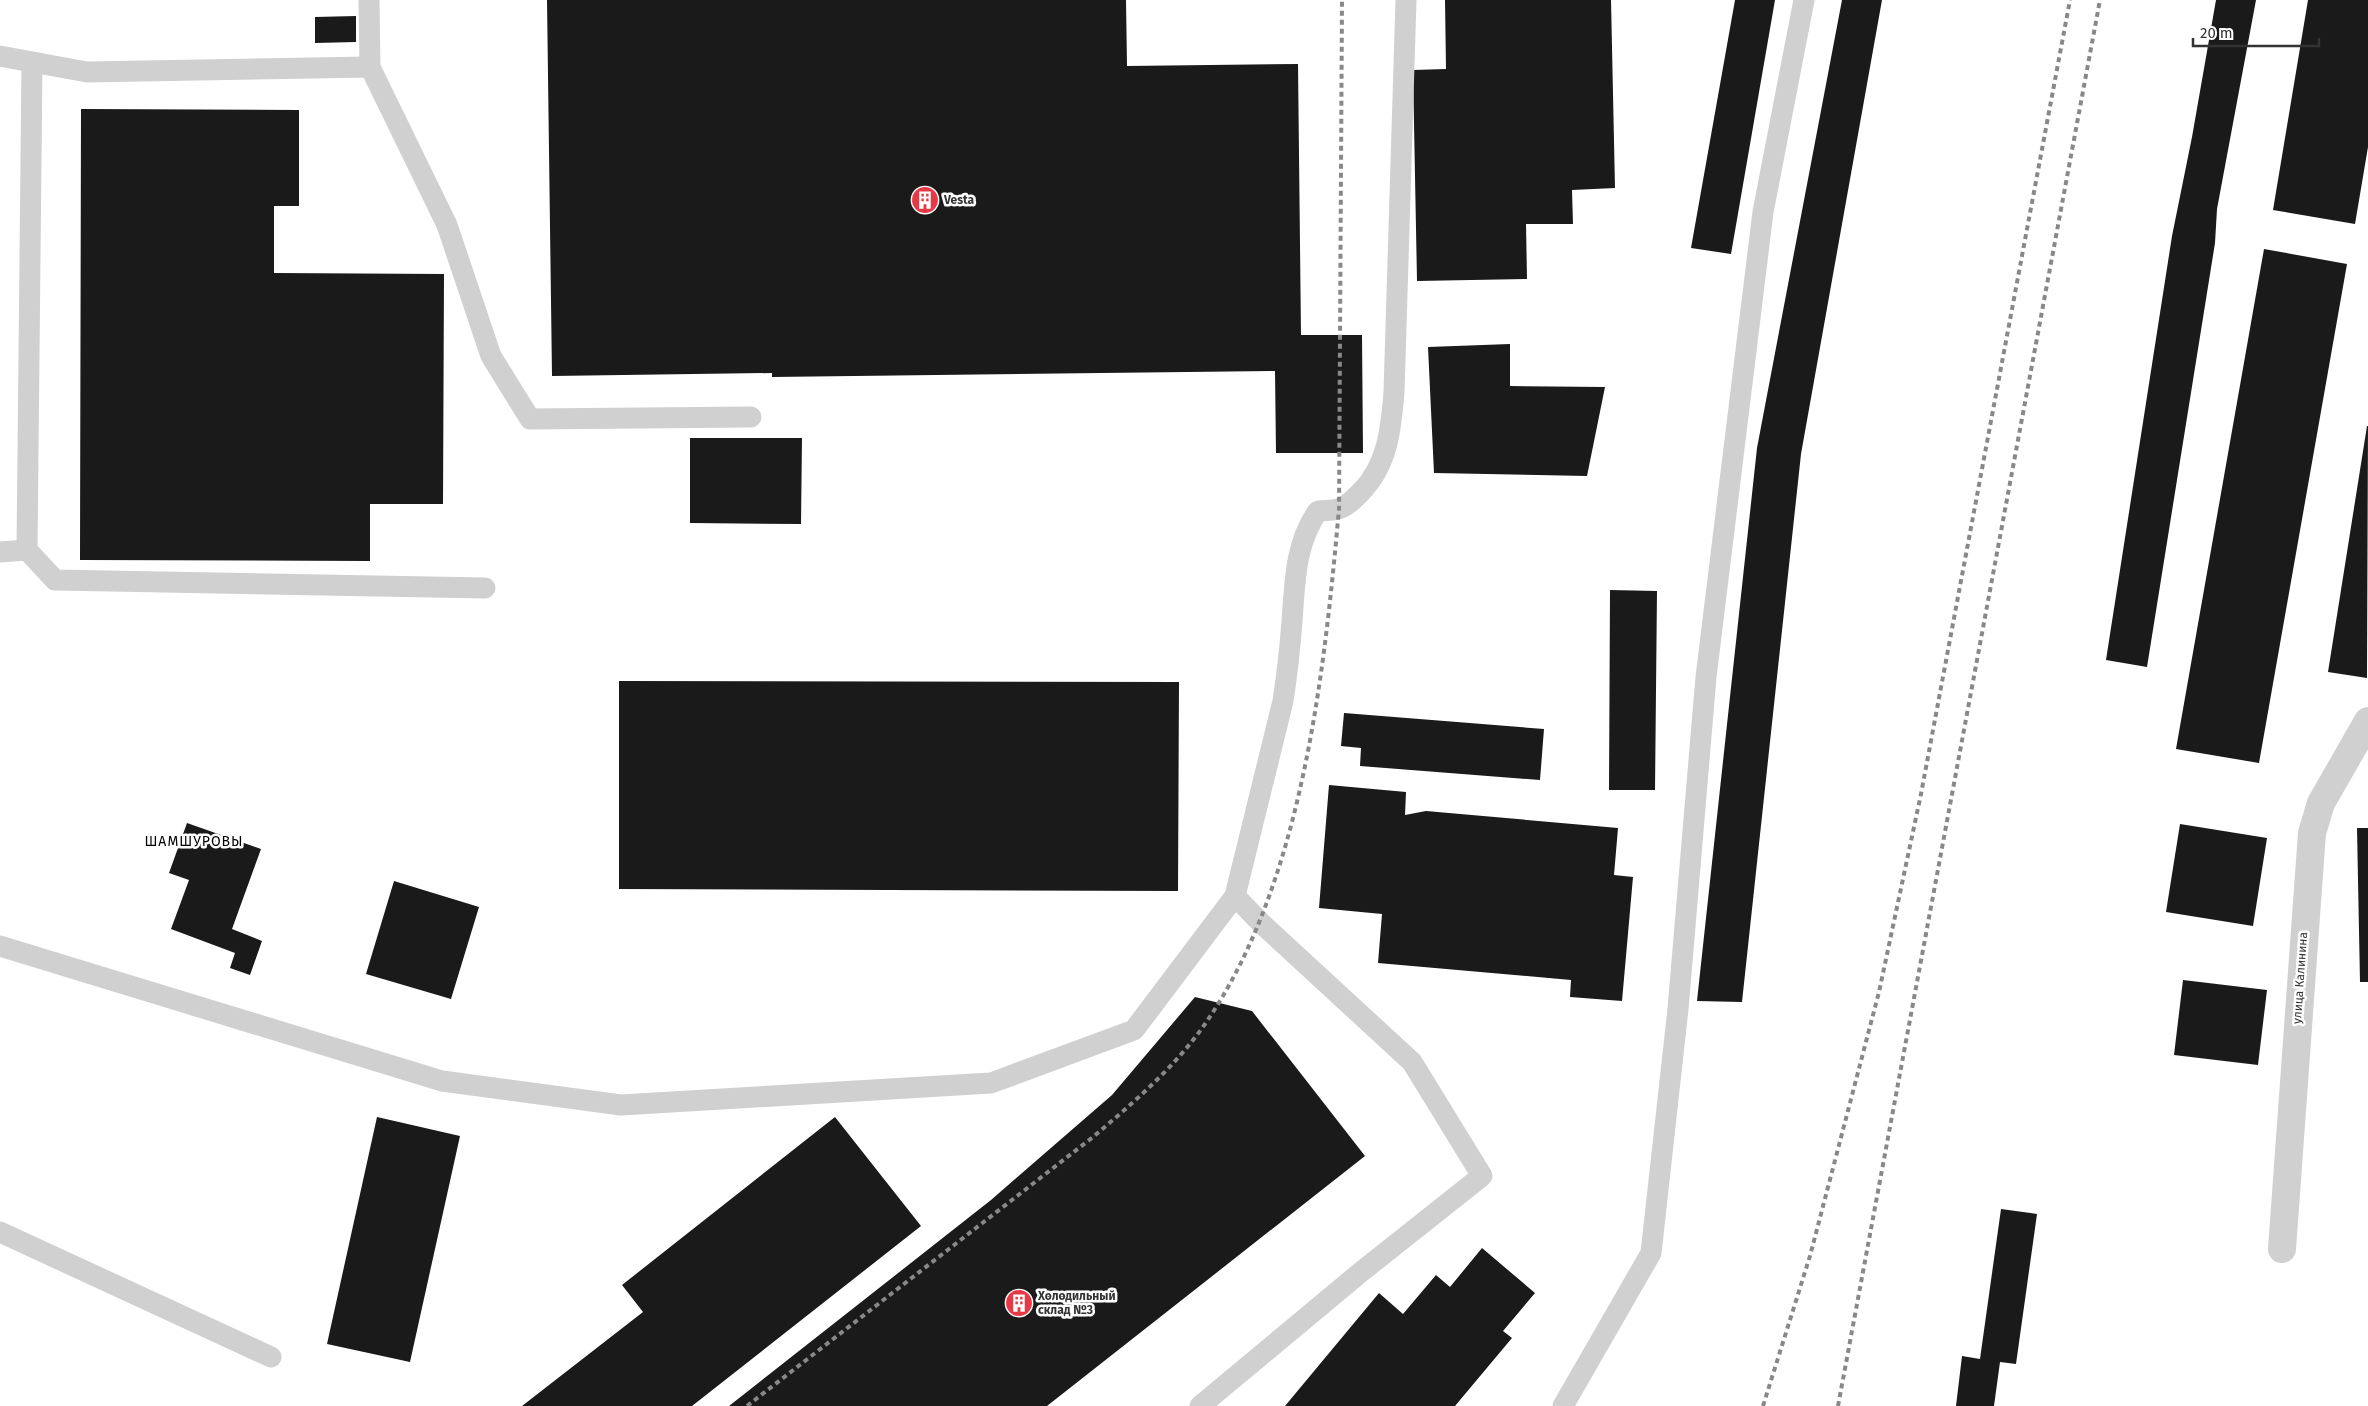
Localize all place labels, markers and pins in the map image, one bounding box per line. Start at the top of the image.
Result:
building icon: Vesta [910,185,940,215]
place label: Vesta [943,193,974,207]
building icon: Холодильный склад №3 [1004,1288,1034,1318]
place label: Холодильный склад №3 [1037,1289,1116,1317]

